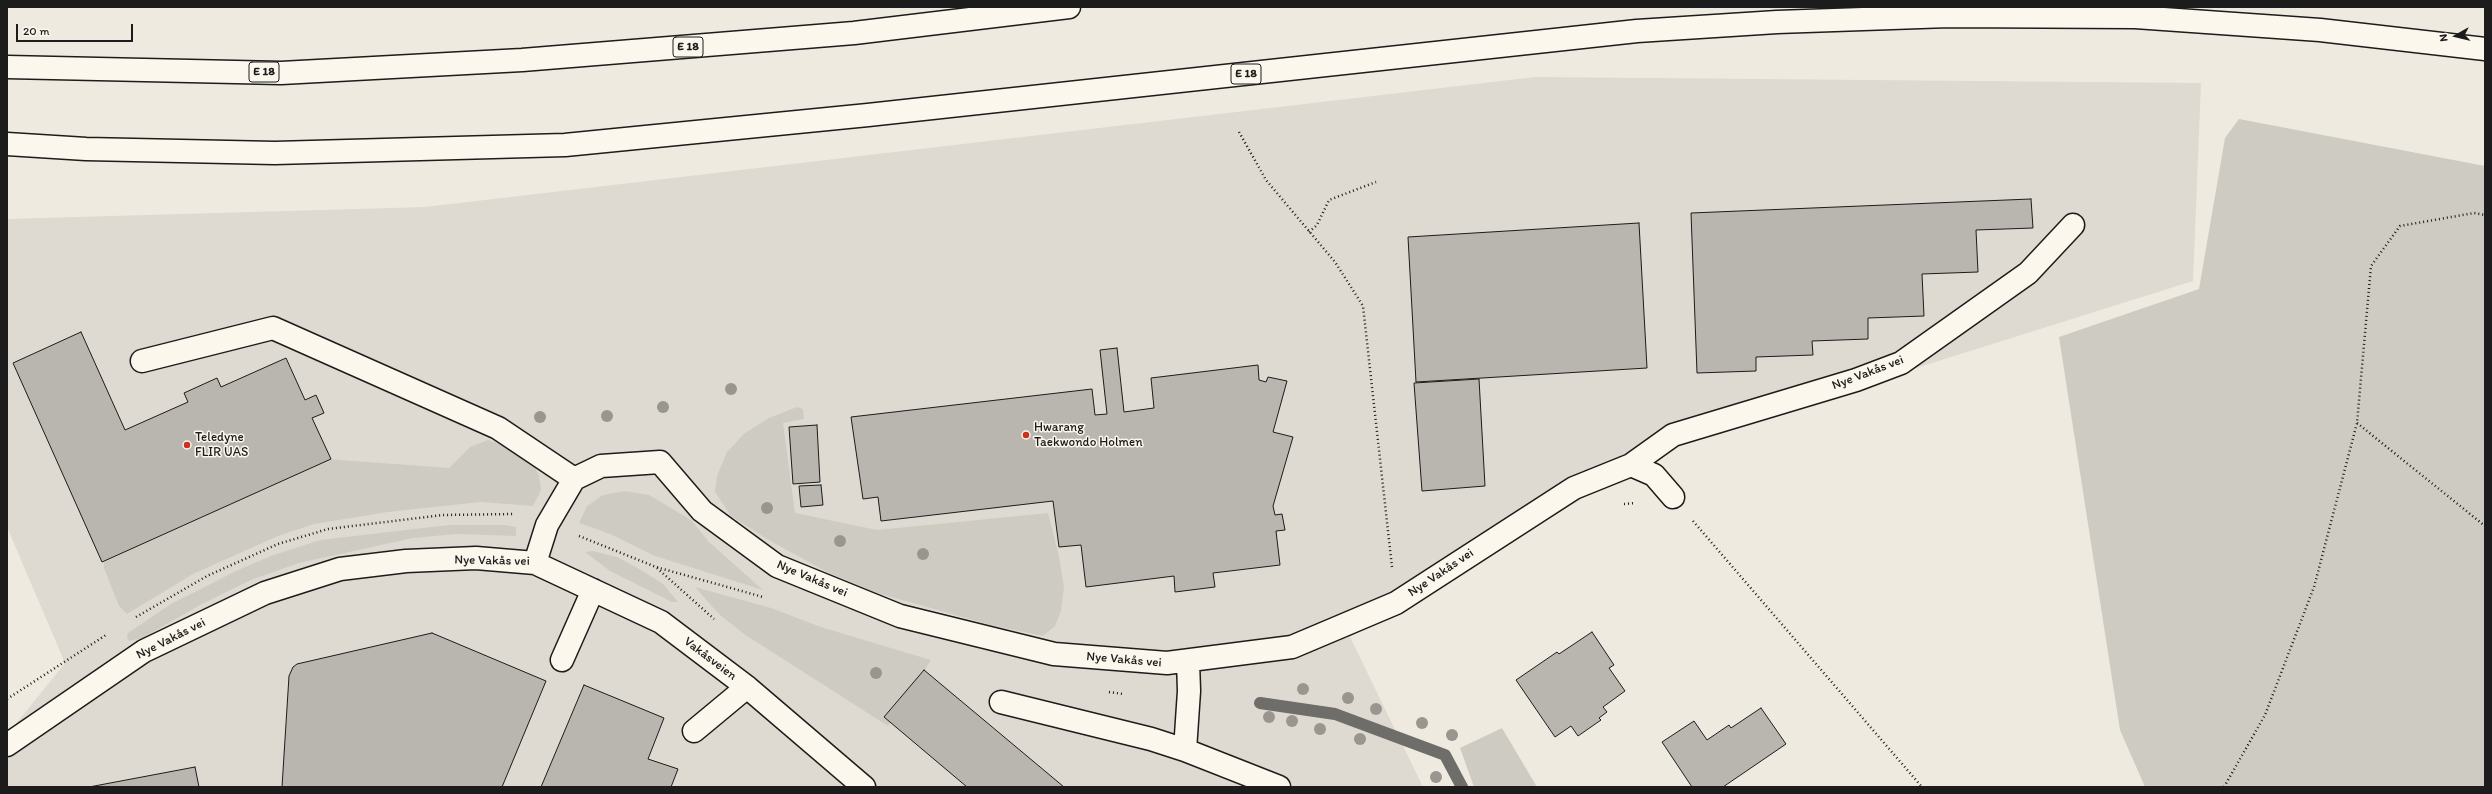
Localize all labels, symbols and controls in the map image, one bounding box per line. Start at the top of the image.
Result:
scale bar [18,16,135,42]
north arrow [2436,16,2476,56]
text: 20 m [23,24,50,38]
text: N [2437,33,2451,42]
road number: E 18 [673,37,703,57]
road number: E 18 [249,62,279,82]
road number: E 18 [1231,64,1261,84]
street label: Nye Vakås vei [1830,352,1906,394]
place label: Hwarang Taekwondo Holmen [1034,420,1143,451]
place label: Teledyne FLIR UAS [195,430,248,461]
marker: Hwarang Taekwondo Holmen [1021,430,1031,440]
marker: Teledyne FLIR UAS [182,440,192,450]
street label: Nye Vakås vei [1405,545,1477,601]
street label: Nye Vakås vei [454,553,530,569]
street label: Nye Vakås vei [774,557,850,601]
street label: Nye Vakås vei [134,615,208,663]
street label: Vakåsveien [680,634,740,684]
street label: Nye Vakås vei [1086,649,1162,671]

